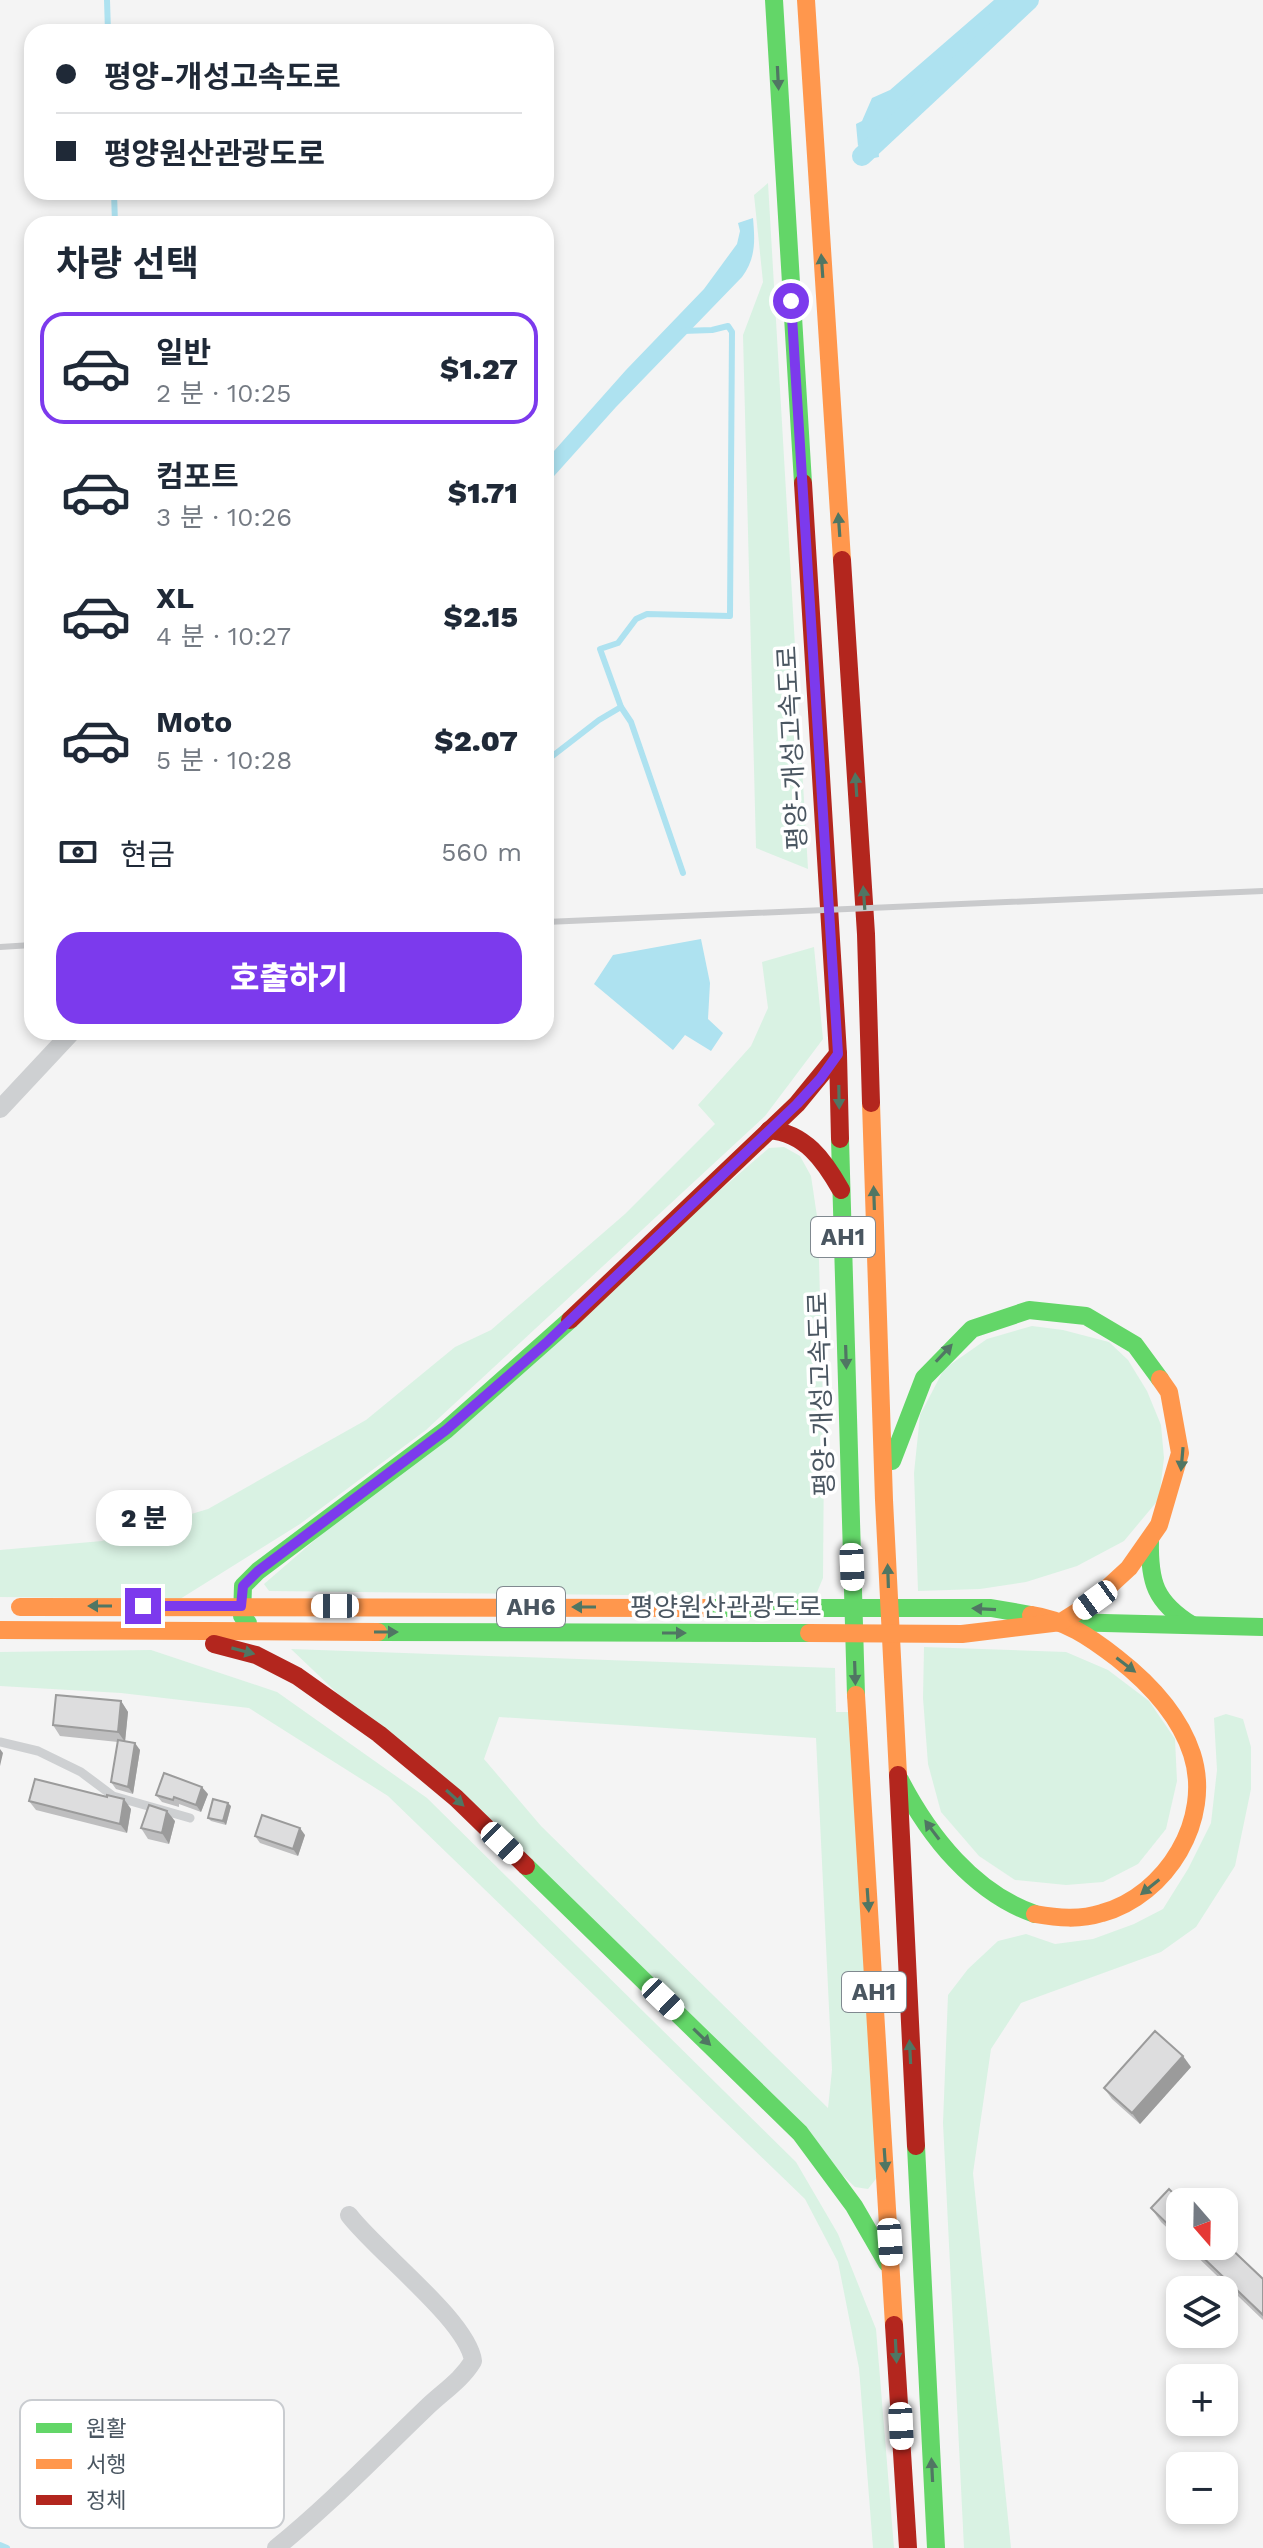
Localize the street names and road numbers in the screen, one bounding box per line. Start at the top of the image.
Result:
street label: 평양-개성고속도로 [772,645,812,851]
road number: AH1 [811,1217,875,1257]
street label: 평양-개성고속도로 [802,1291,840,1497]
road number: AH6 [497,1587,565,1627]
street label: 평양원산관광도로 [630,1592,822,1622]
road number: AH1 [842,1972,906,2012]

